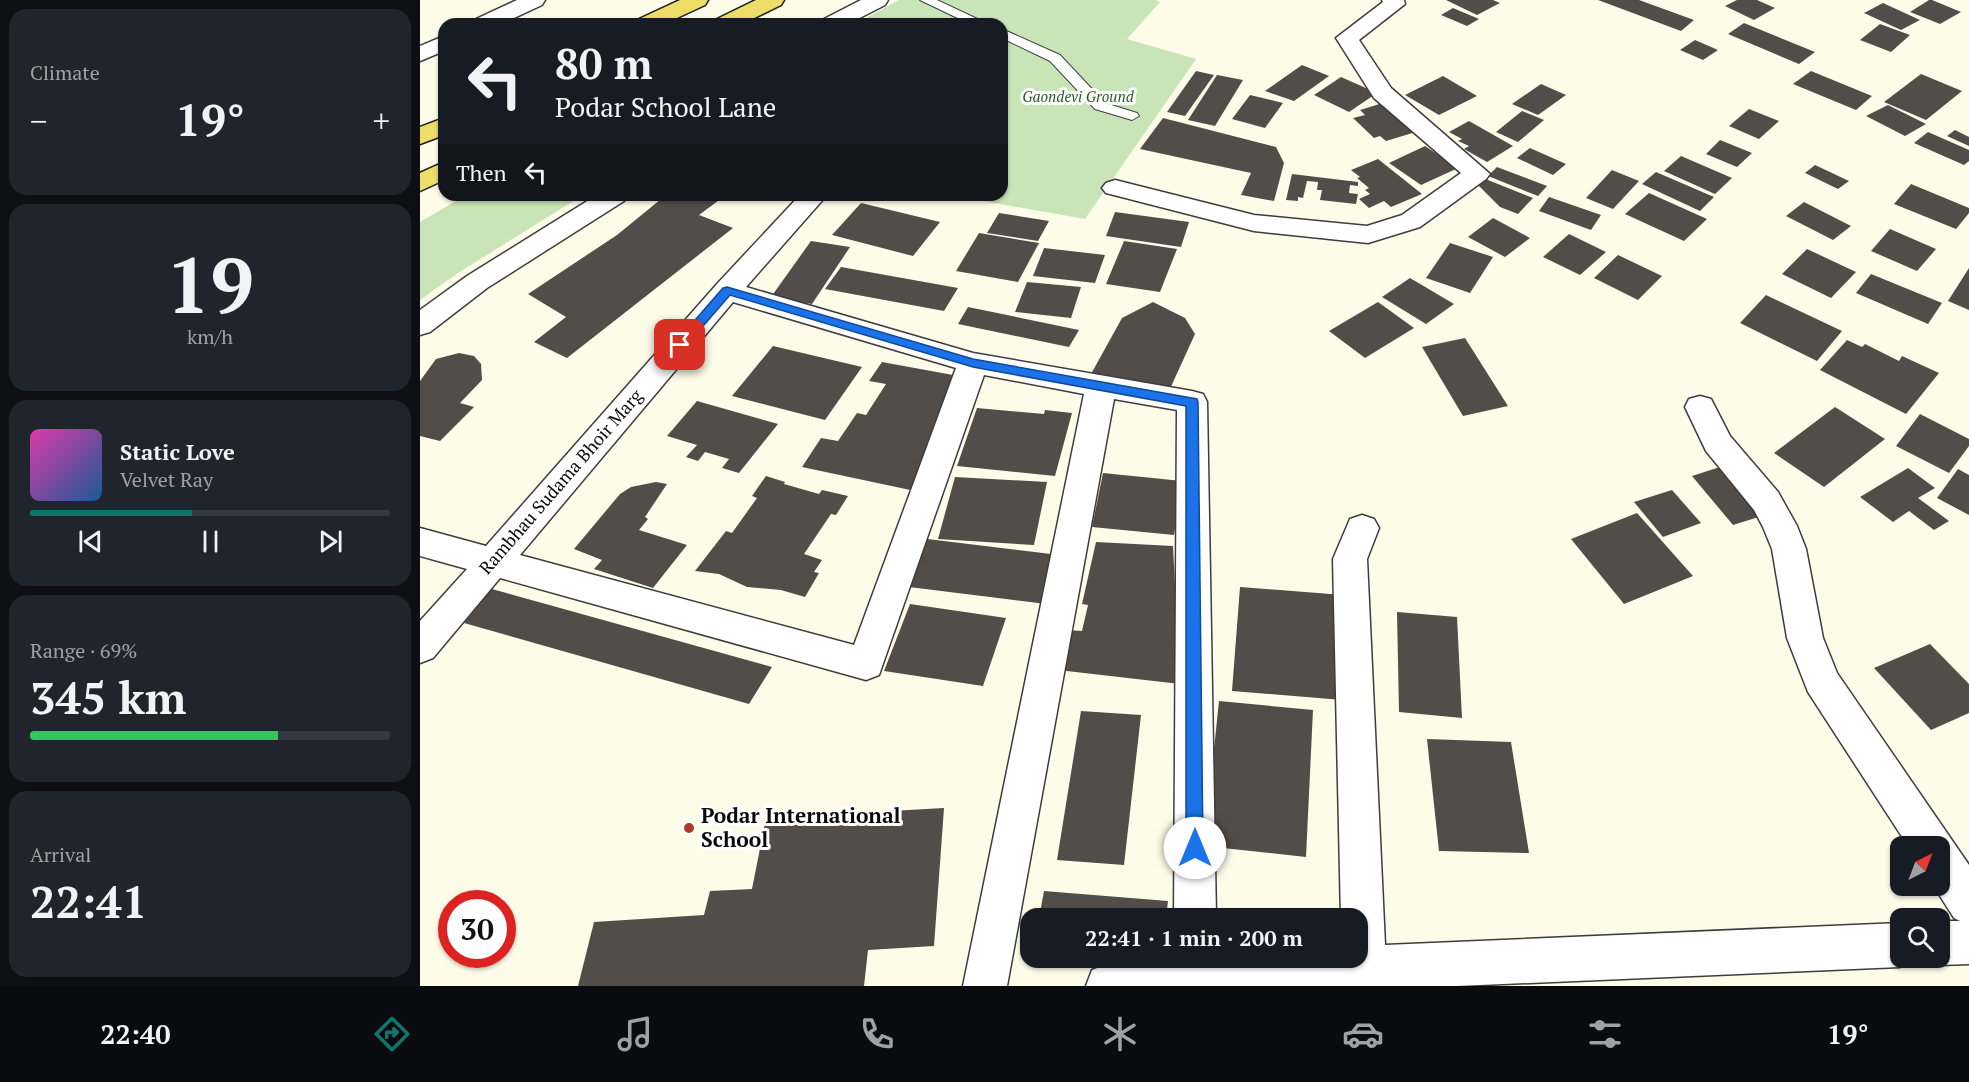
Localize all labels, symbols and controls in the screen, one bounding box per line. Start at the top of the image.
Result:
text: 80 m [555,35,653,91]
icon: left [456,42,534,120]
text: Climate [30,59,100,86]
park label: Gaondevi Ground [1022,86,1135,106]
text: 19° [175,89,245,149]
text: Podar School Lane [555,89,776,125]
text: − [30,99,48,142]
text: + [372,99,390,142]
icon: left [519,156,552,189]
text: Then [456,158,507,187]
text: 19 [166,232,254,335]
pin [654,319,705,370]
text: km/h [187,323,233,350]
icon: arrive [663,328,696,361]
street label: Rambhau Sudama Bhoir Marg [473,383,648,579]
text: Static Love [120,437,235,466]
text: Velvet Ray [120,466,213,493]
icon: previous [74,525,107,558]
icon: pause [194,525,227,558]
icon: next [314,525,347,558]
text: Range · 69% [30,637,137,664]
text: 345 km [30,667,186,727]
place label: Podar International School [701,801,901,853]
position arrow [1163,816,1227,880]
marker: Podar International School [682,821,696,835]
north arrow [1890,836,1950,896]
map controls [1890,836,1950,968]
text: Arrival [30,841,91,868]
text: 22:41 [30,871,147,931]
speed limit sign: 30 [438,890,516,968]
button: search [1890,908,1950,968]
text: 22:41 · 1 min · 200 m [1085,923,1303,952]
icon: directions [371,1013,413,1055]
icon: music [614,1013,656,1055]
icon: phone [856,1013,898,1055]
icon: climate [1099,1013,1141,1055]
icon: car [1342,1013,1384,1055]
icon: filters [1584,1013,1626,1055]
text: 22:40 [100,1016,171,1052]
text: 19° [1827,1016,1869,1052]

